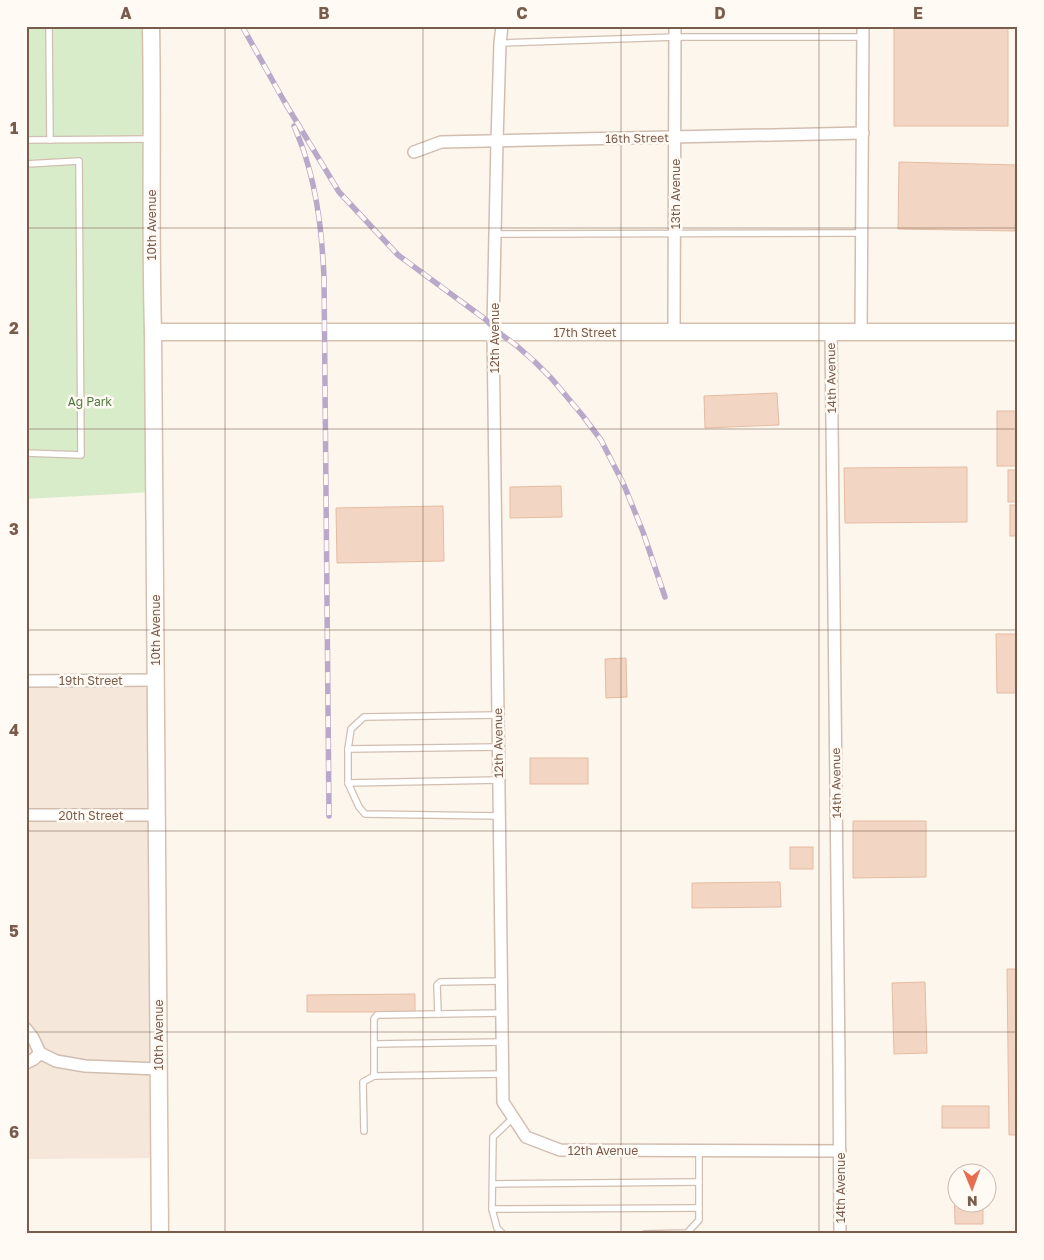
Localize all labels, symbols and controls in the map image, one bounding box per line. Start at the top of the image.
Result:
text: A [120,3,132,23]
text: B [318,3,330,23]
text: C [516,3,528,23]
text: D [714,3,726,23]
text: E [913,3,923,23]
text: 1 [10,118,18,138]
street label: 16th Street [605,130,669,146]
street label: 13th Avenue [668,159,683,229]
street label: 10th Avenue [144,190,159,260]
street label: 12th Avenue [487,303,502,373]
text: 2 [9,318,19,338]
street label: 17th Street [554,325,617,340]
street label: 14th Avenue [823,342,839,413]
park label: Ag Park [68,394,112,409]
text: 3 [9,519,19,539]
street label: 10th Avenue [148,595,163,665]
street label: 19th Street [59,673,123,688]
street label: 12th Avenue [490,708,506,778]
text: 4 [9,720,19,740]
street label: 14th Avenue [828,747,844,818]
street label: 20th Street [58,808,124,823]
text: 5 [9,921,19,941]
street label: 10th Avenue [151,1000,166,1070]
text: 6 [9,1122,19,1142]
street label: 12th Avenue [568,1143,638,1158]
street label: 14th Avenue [833,1153,848,1223]
north arrow [946,1162,996,1212]
text: N [967,1193,978,1210]

